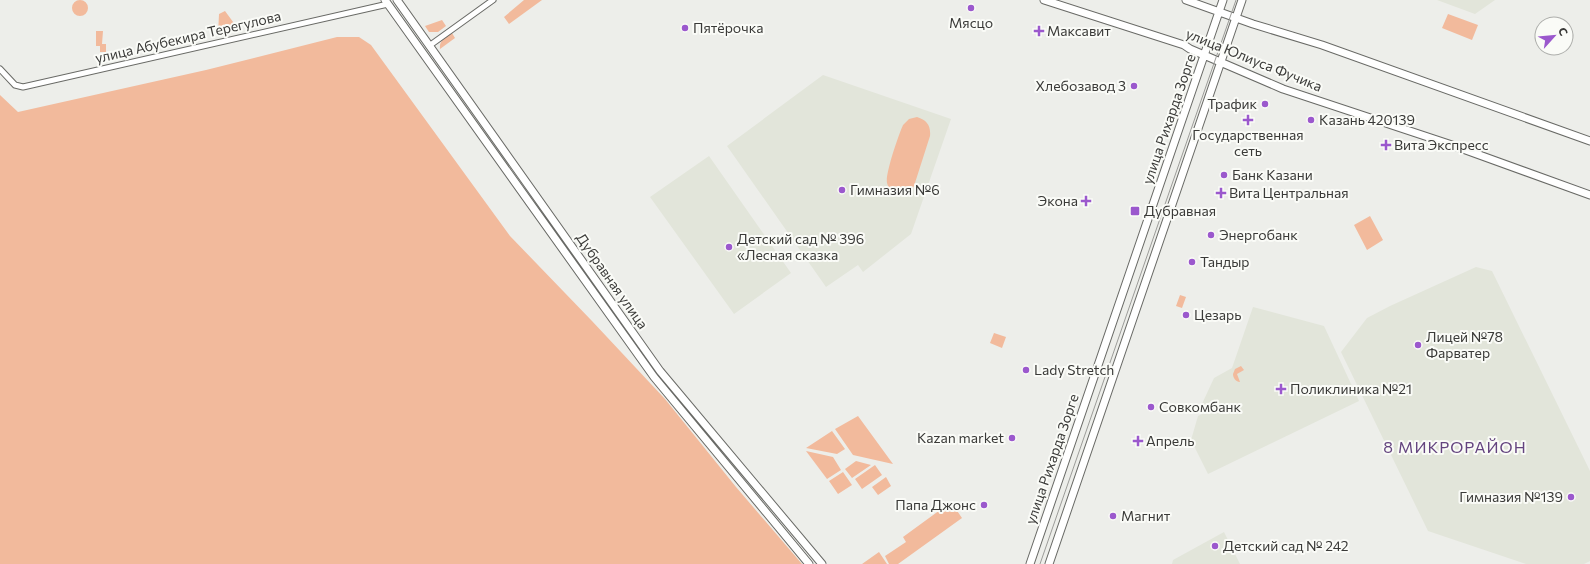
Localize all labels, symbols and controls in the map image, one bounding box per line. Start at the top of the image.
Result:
marker: Мясцо [966,3,976,13]
street label: улица Абубекира Терегулова [93,7,282,66]
place label: Мясцо [949,14,993,31]
north arrow [1534,16,1574,56]
place label: Пятёрочка [693,19,763,36]
place label: Максавит [1047,22,1111,39]
marker: Пятёрочка [680,23,690,33]
street label: улица Юлиуса Фучика [1184,24,1325,95]
text: С [1556,25,1571,38]
marker: Максавит [1034,26,1044,36]
street label: улица Рихарда Зорге [1138,51,1199,186]
place label: Хлебозавод 3 [1036,77,1126,94]
marker: Хлебозавод 3 [1129,81,1139,91]
place label: Трафик [1207,95,1258,112]
marker: Трафик [1260,99,1270,109]
place label: Казань 420139 [1319,111,1415,128]
marker: Государственная сеть [1243,115,1253,125]
marker: Казань 420139 [1306,115,1316,125]
place label: Государственная сеть [1192,126,1304,159]
place label: Вита Экспресс [1394,136,1489,153]
marker: Вита Экспресс [1381,140,1391,150]
place label: Банк Казани [1232,166,1313,183]
marker: Банк Казани [1219,170,1229,180]
place label: Гимназия №6 [850,181,940,198]
place label: Вита Центральная [1229,184,1349,201]
marker: Гимназия №6 [837,185,847,195]
marker: Вита Центральная [1216,188,1226,198]
place label: Экона [1038,192,1078,209]
marker: Экона [1081,196,1091,206]
place label: Дубравная [1144,202,1216,219]
marker: Дубравная [1129,205,1141,217]
place label: Энергобанк [1219,226,1298,243]
street label: Дубравная улица [573,230,652,332]
place label: Детский сад № 396 «Лесная сказка [737,230,864,263]
marker: Энергобанк [1206,230,1216,240]
marker: Детский сад № 396 «Лесная сказка [724,242,734,252]
place label: Тандыр [1200,253,1250,270]
marker: Тандыр [1187,257,1197,267]
place label: Цезарь [1194,306,1242,323]
marker: Цезарь [1181,310,1191,320]
place label: Лицей №78 Фарватер [1426,328,1503,361]
marker: Лицей №78 Фарватер [1413,340,1423,350]
place label: Lady Stretch [1034,361,1114,378]
marker: Lady Stretch [1021,365,1031,375]
place label: Поликлиника №21 [1290,380,1412,397]
marker: Поликлиника №21 [1275,383,1287,395]
street label: улица Рихарда Зорге [1021,391,1082,526]
place label: Совкомбанк [1159,398,1242,415]
marker: Совкомбанк [1146,402,1156,412]
place label: Kazan market [917,429,1004,446]
place label: Апрель [1146,432,1194,449]
marker: Kazan market [1007,433,1017,443]
marker: Апрель [1133,436,1143,446]
district label: 8 МИКРОРАЙОН [1383,437,1527,456]
place label: Гимназия №139 [1459,488,1563,505]
marker: Гимназия №139 [1566,492,1576,502]
place label: Папа Джонс [895,496,976,513]
marker: Папа Джонс [979,500,989,510]
place label: Магнит [1121,507,1171,524]
marker: Магнит [1108,511,1118,521]
place label: Детский сад № 242 [1223,537,1349,554]
marker: Детский сад № 242 [1210,541,1220,551]

